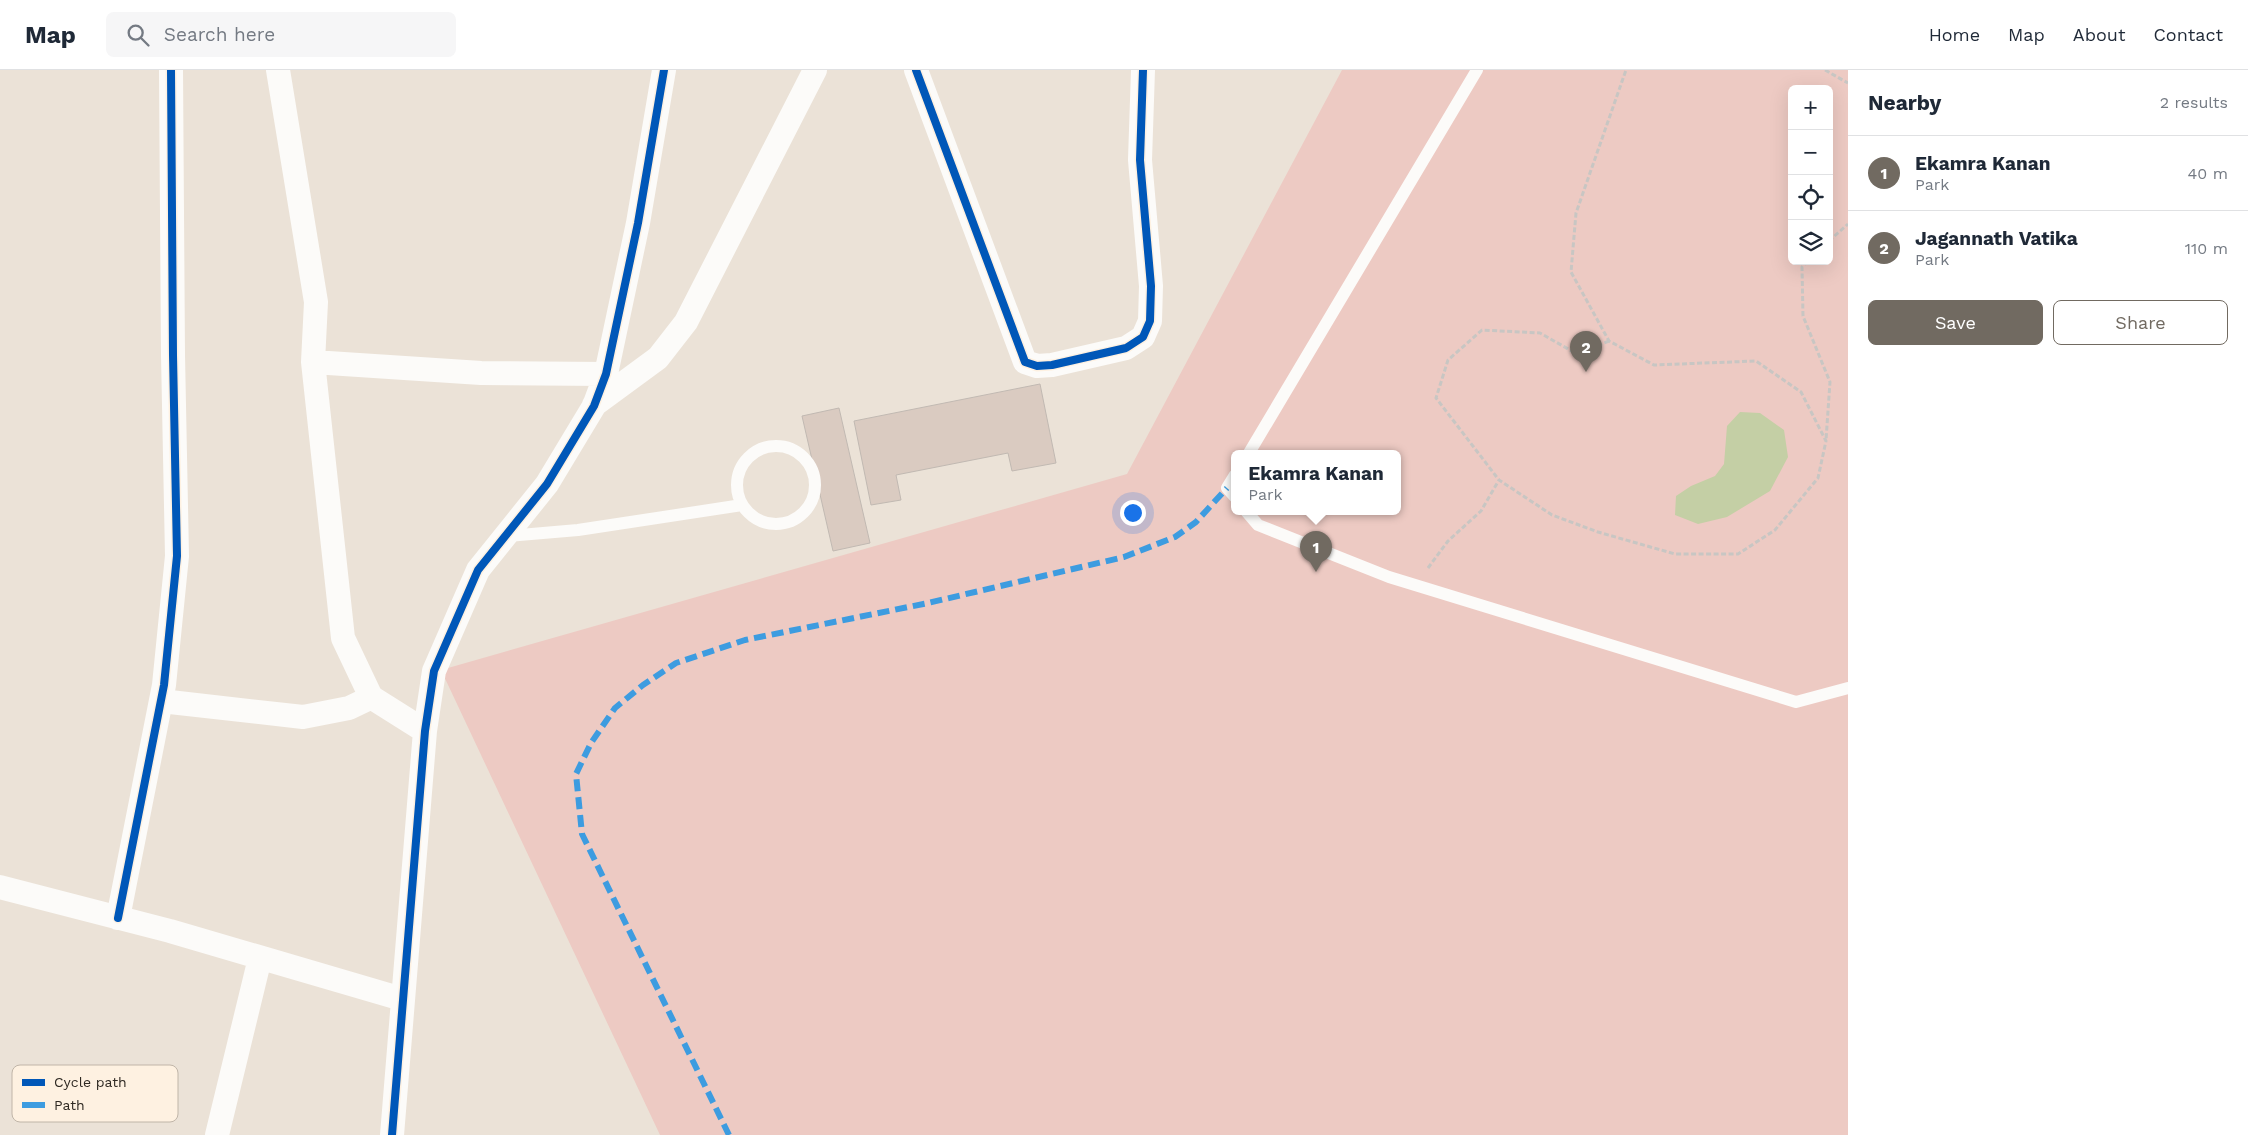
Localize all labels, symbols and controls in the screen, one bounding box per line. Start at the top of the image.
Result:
search box [106,12,456,57]
text: Map [25,21,76,49]
icon: search [124,21,152,49]
text: Search here [164,23,275,46]
text: Home [1929,24,1980,45]
text: Map [2008,24,2045,45]
text: About [2073,24,2125,45]
text: Contact [2153,24,2223,45]
map controls [1788,85,1833,265]
button: + [1788,85,1833,130]
text: Nearby [1868,90,1941,115]
text: 2 results [2160,93,2228,112]
button: − [1788,130,1833,175]
text: Ekamra Kanan [1915,152,2051,175]
text: 1 [1881,164,1887,183]
text: 40 m [2188,164,2228,183]
button: locate [1788,175,1833,220]
text: Park [1915,175,1949,194]
button: layers [1788,220,1833,265]
text: Jagannath Vatika [1915,227,2078,250]
text: 2 [1879,239,1889,258]
text: 110 m [2185,239,2228,258]
text: Park [1915,250,1949,269]
button: Save [1868,300,2043,345]
button: Share [2053,300,2228,345]
pin: 2 [1570,331,1602,372]
popup [1231,450,1401,515]
text: Ekamra Kanan [1248,462,1384,485]
text: Park [1248,485,1283,504]
your location [1120,500,1146,526]
pin: 1 [1300,531,1332,572]
legend [12,1065,178,1122]
text: Cycle path [54,1074,127,1090]
text: Path [54,1097,85,1113]

